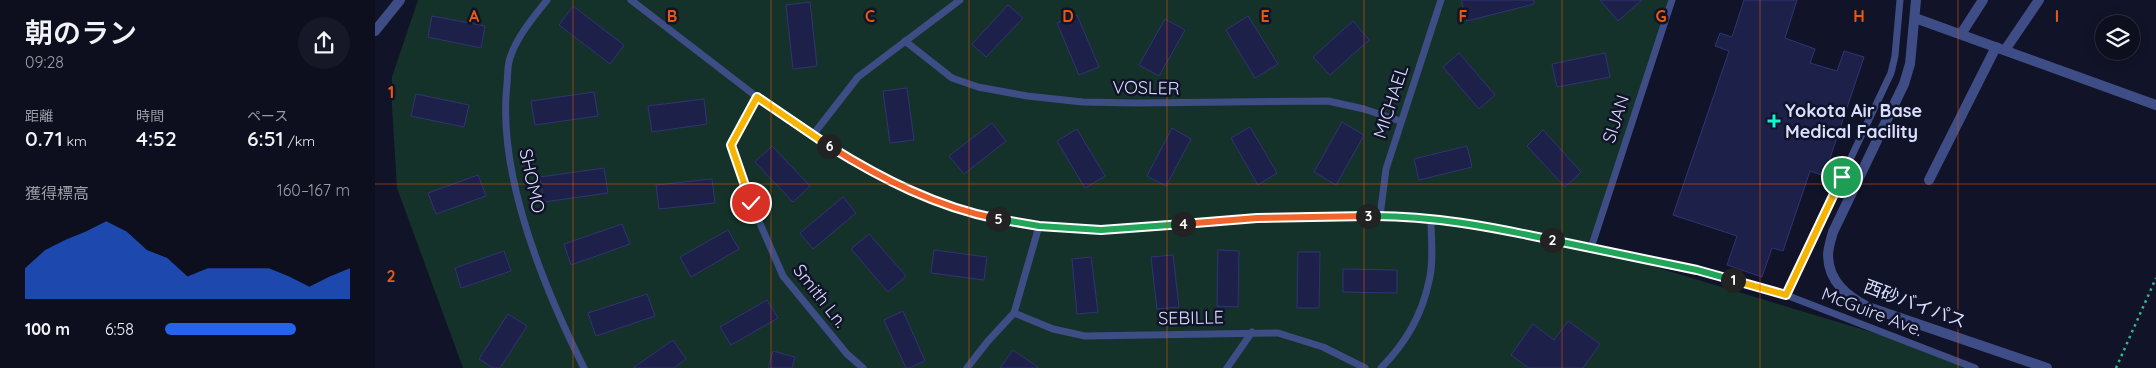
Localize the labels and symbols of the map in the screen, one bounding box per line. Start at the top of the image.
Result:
text: A [469,6,480,26]
text: B [667,6,677,26]
text: C [865,6,875,26]
text: D [1062,6,1074,26]
text: E [1260,6,1270,26]
text: F [1459,6,1468,26]
text: G [1655,6,1667,26]
text: H [1853,6,1865,26]
text: I [2055,6,2059,26]
street label: MICHAEL [1368,62,1413,141]
street label: VOSLER [1112,75,1180,100]
text: 1 [388,82,394,102]
street label: SIJAN [1597,92,1634,146]
place label: Yokota Air Base Medical Facility [1785,99,1922,143]
marker: Yokota Air Base Medical Facility [1767,114,1781,128]
pin: 6 [817,134,841,158]
street label: SHOMO [514,146,551,215]
pin [1821,156,1863,198]
pin [730,182,772,224]
pin: 3 [1355,204,1381,228]
pin: 5 [985,206,1011,232]
pin: 4 [1171,212,1195,236]
pin: 2 [1539,228,1565,252]
street label: Smith Ln. [788,259,853,332]
text: 2 [386,266,396,286]
pin: 1 [1721,268,1745,292]
street label: 西砂バイパス [1861,274,1970,333]
street label: McGuire Ave. [1818,282,1926,341]
street label: SEBILLE [1158,305,1224,330]

